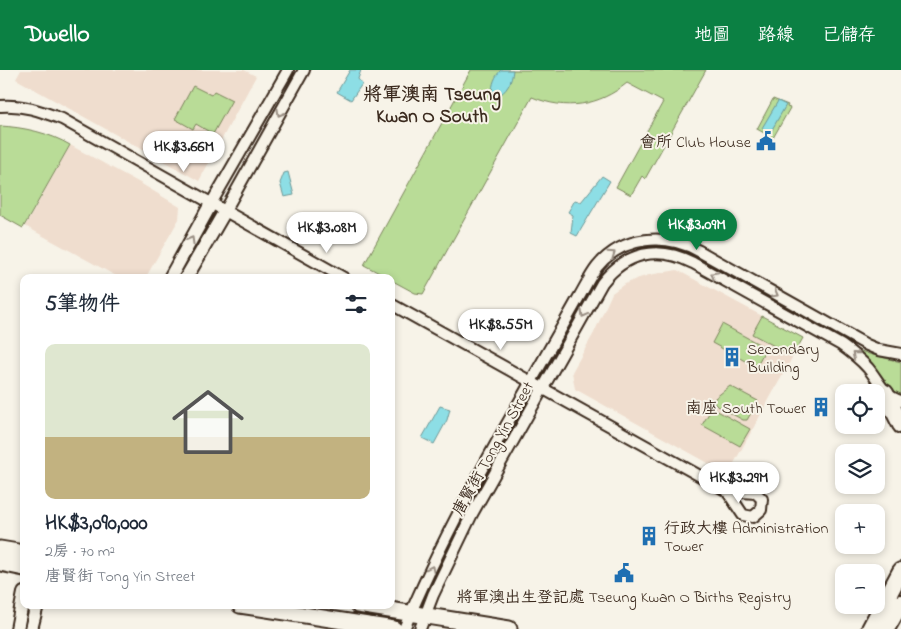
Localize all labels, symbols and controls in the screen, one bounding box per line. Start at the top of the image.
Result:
text: Dwello [25,18,90,53]
text: 地圖 [694,23,730,49]
text: 路線 [758,23,794,49]
text: 已儲存 [822,23,876,49]
district label: 將軍澳南 Tseung Kwan O South [363,82,501,131]
one-way arrow [276,107,286,116]
public building icon: 會所 Club House [755,130,777,152]
pin: HK$3.66M [132,131,236,173]
place label: 會所 Club House [640,131,752,155]
text: HK$3.66M [154,135,214,159]
pin: HK$3.09M [645,208,749,251]
pin: HK$3.08M [275,212,379,254]
text: HK$3.09M [668,213,726,237]
text: HK$3.08M [297,216,357,240]
one-way arrow [185,236,195,245]
one-way arrow [606,251,616,260]
one-way arrow [710,271,719,281]
one-way arrow [770,287,779,297]
text: 5筆物件 [45,290,120,320]
icon: filters [342,290,370,318]
pin: HK$8.55M [449,308,553,351]
one-way arrow [581,309,591,318]
text: HK$8.55M [469,313,533,337]
place label: Secondary Building [746,338,819,380]
building icon: Secondary Building [721,346,743,368]
one-way arrow [851,352,860,361]
icon: home [163,377,253,467]
street label: 唐賢街 Tong Yin Street [447,377,541,521]
map controls [835,384,885,614]
button: locate [835,384,885,434]
building icon: 南座 South Tower [810,396,832,418]
place label: 南座 South Tower [686,397,806,421]
button: layers [835,444,885,494]
pin: HK$3.29M [687,462,791,504]
text: HK$3.29M [709,466,769,490]
button: + [835,504,885,554]
text: HK$3,090,000 [45,509,148,539]
place label: 行政大樓 Administration Tower [664,517,829,559]
building icon: 行政大樓 Administration Tower [638,525,660,547]
text: 2房 · 70 m² [45,540,115,564]
public building icon: 將軍澳出生登記處 Tseung Kwan O Births Registry [613,562,635,584]
button: − [835,564,885,614]
text: 唐賢街 Tong Yin Street [45,565,195,589]
one-way arrow [425,565,435,574]
place label: 將軍澳出生登記處 Tseung Kwan O Births Registry [457,586,791,610]

